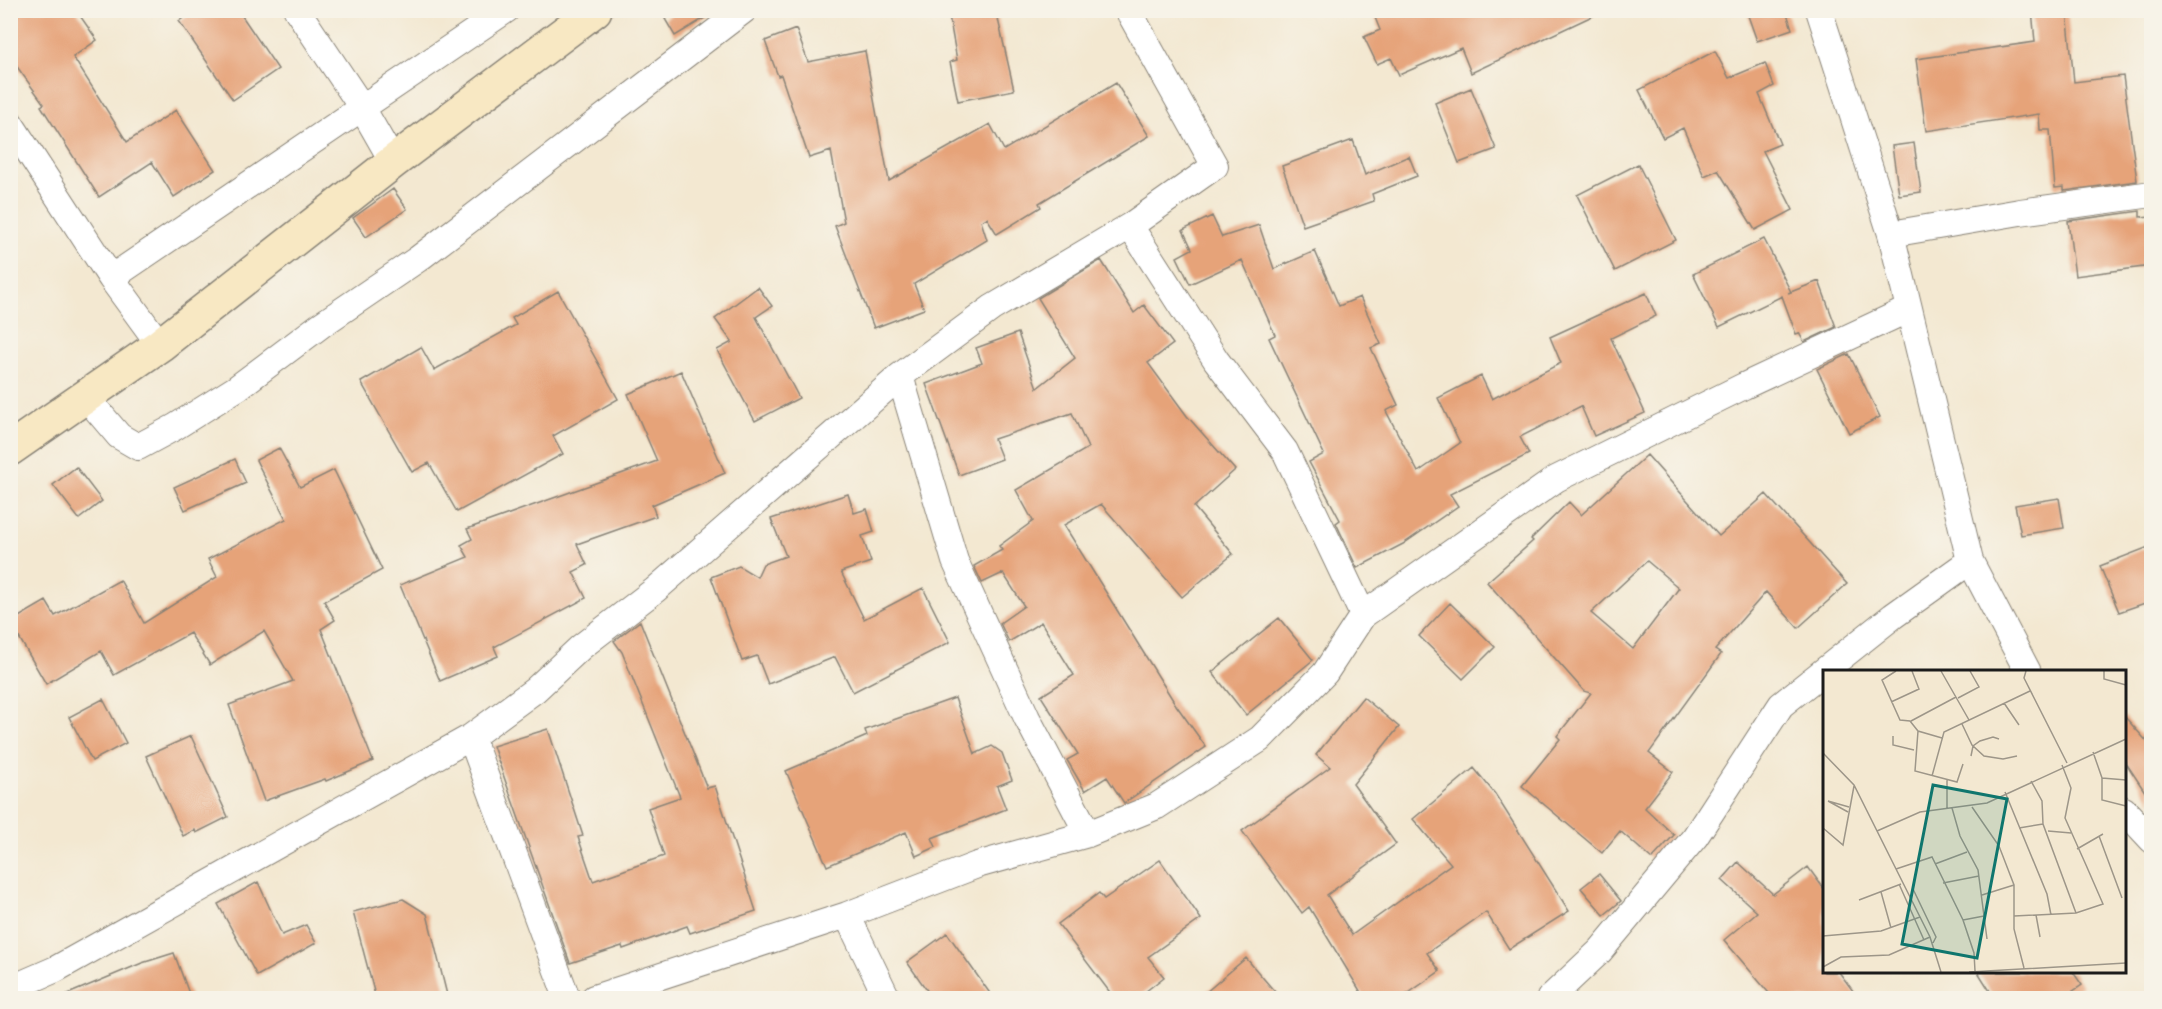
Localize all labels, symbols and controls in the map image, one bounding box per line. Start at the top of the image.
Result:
inset map [1823,670,2126,973]

